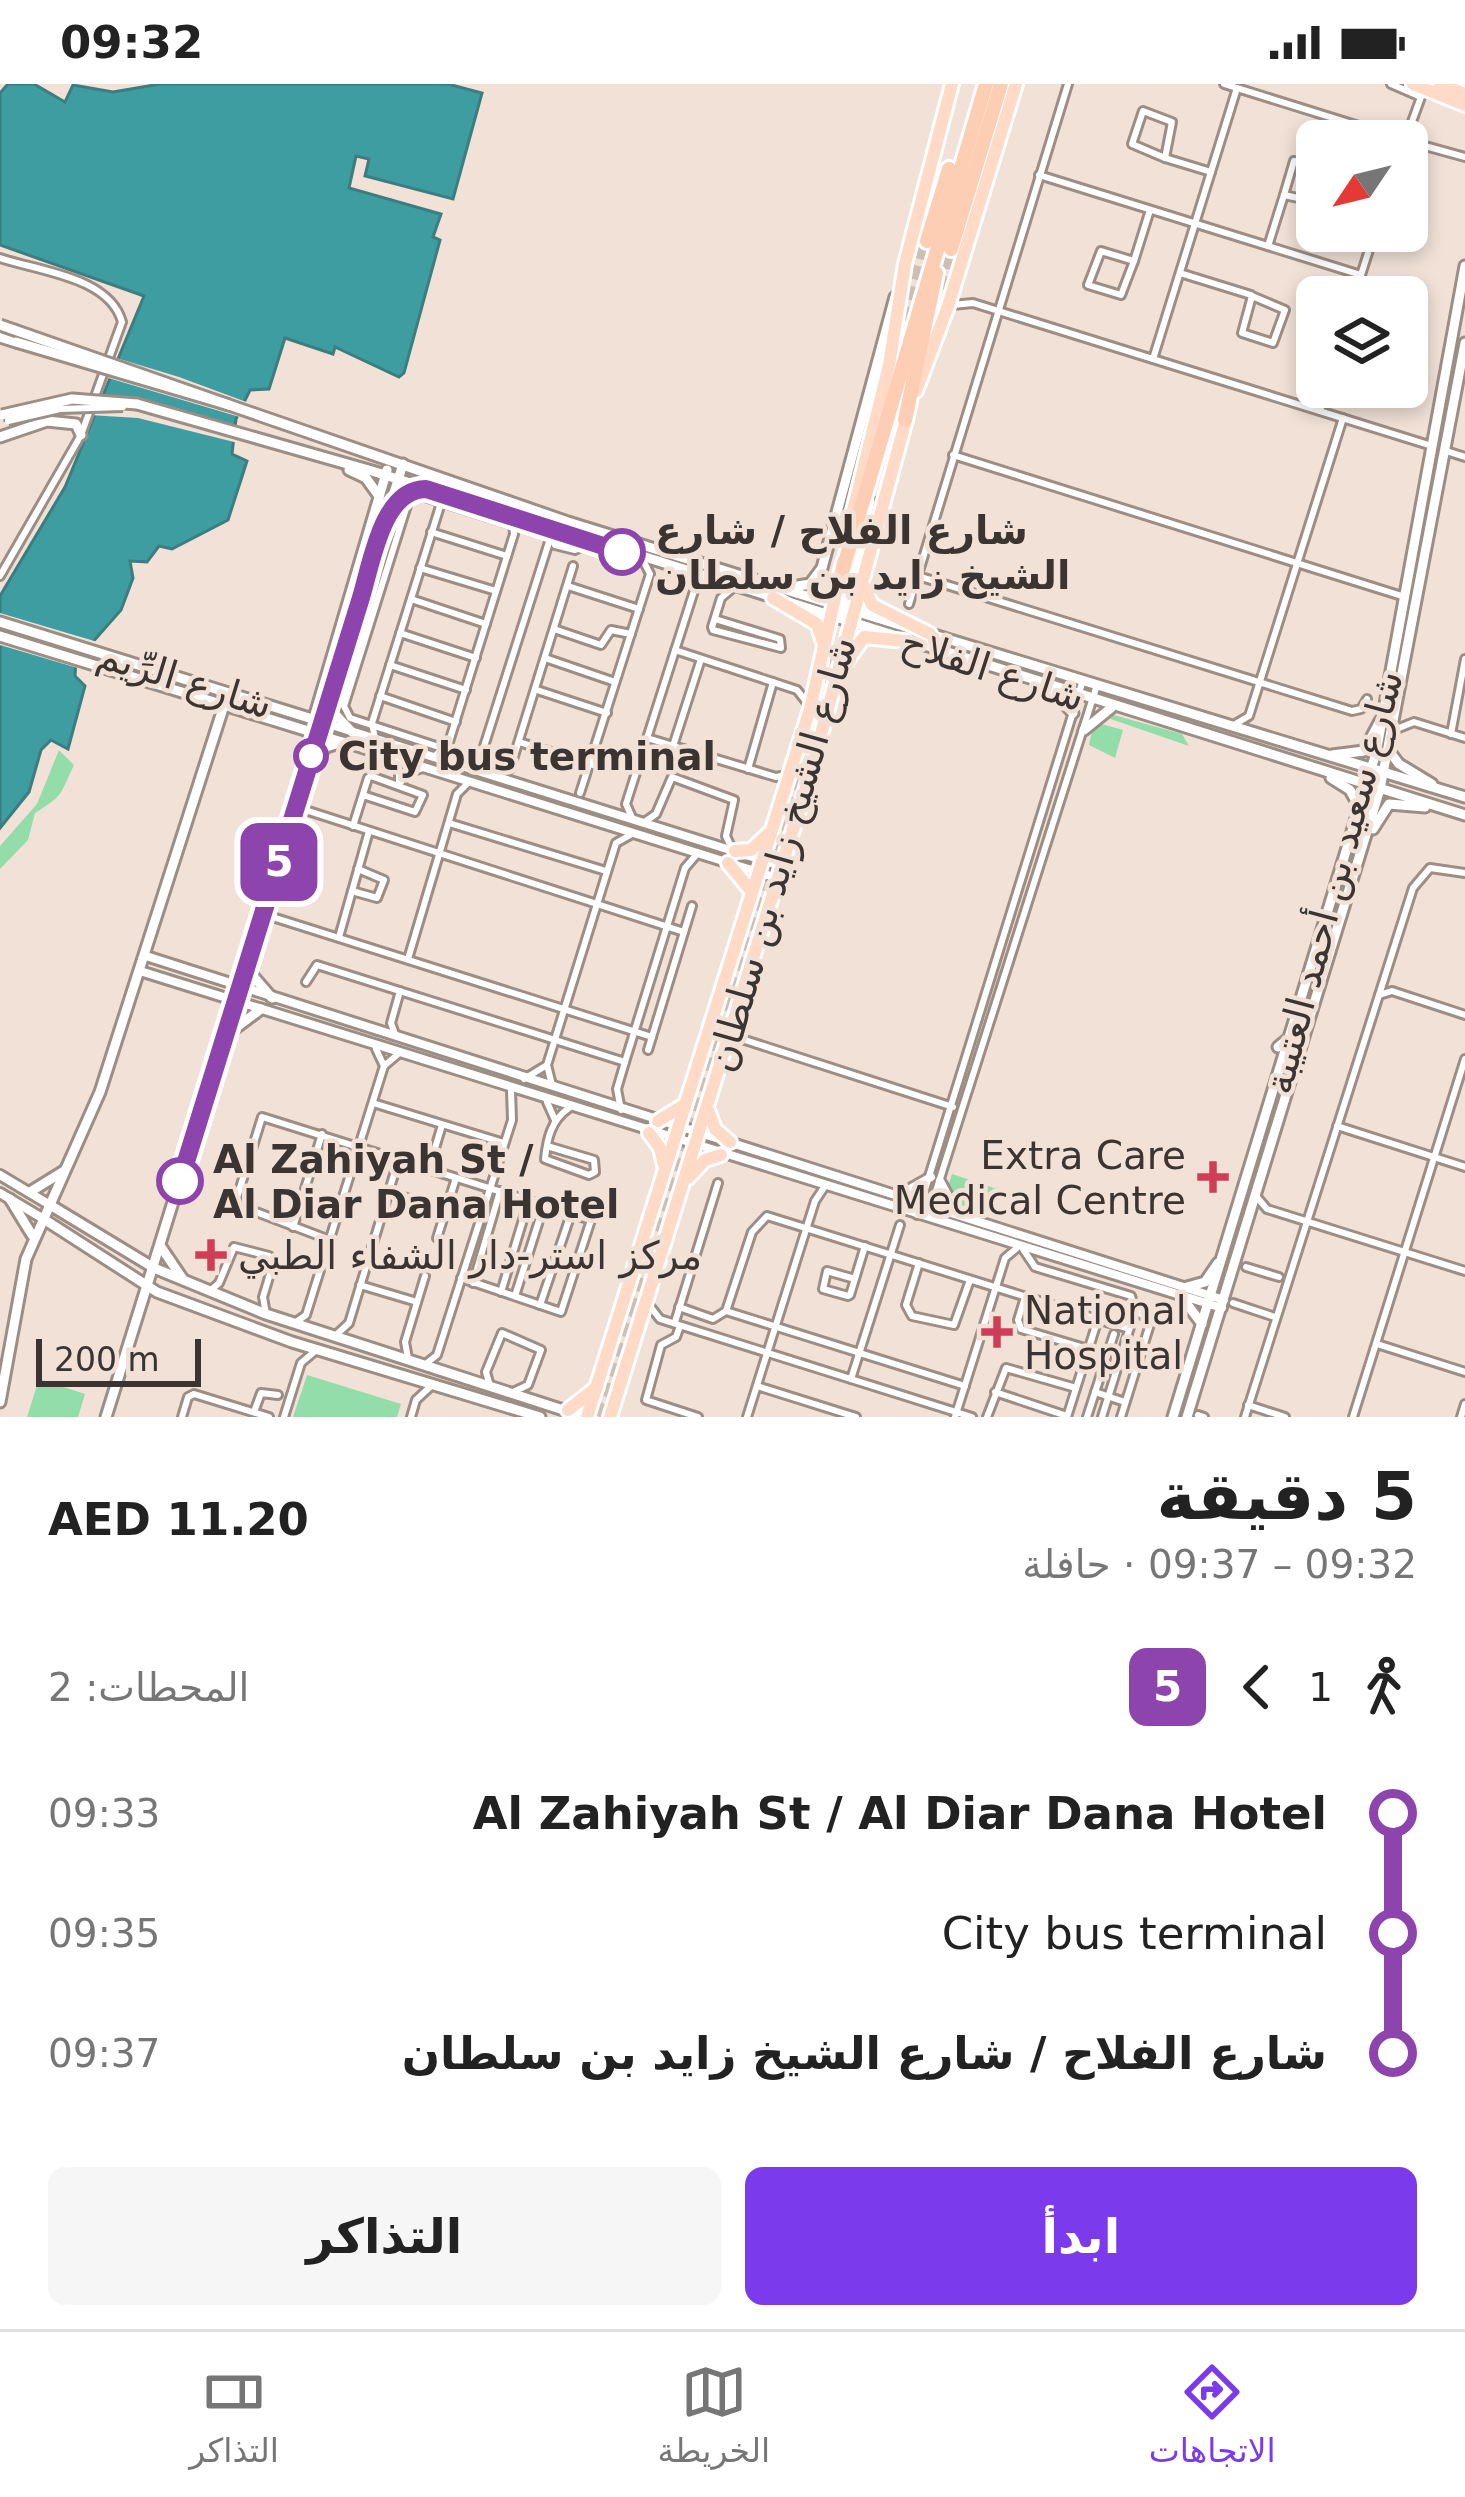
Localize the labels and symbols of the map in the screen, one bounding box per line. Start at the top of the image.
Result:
north arrow [1296,120,1428,252]
place label: شارع الفلاح / شارع الشيخ زايد بن سلطان [655,508,1070,599]
marker: شارع الفلاح / شارع الشيخ زايد بن سلطان [600,530,644,574]
street label: شارع الفلاح [895,619,1090,721]
street label: شارع الشيخ زايد بن سلطان [698,631,866,1077]
street label: شارع الرِّيم [92,632,278,728]
street label: شارع سعيد بن أحمد العتيبة [1252,665,1413,1099]
place label: City bus terminal [338,734,716,779]
marker: City bus terminal [295,740,327,772]
line badge: 5 [240,823,318,901]
place label: Extra Care Medical Centre [894,1133,1186,1223]
place label: Al Zahiyah St / Al Diar Dana Hotel [213,1137,619,1227]
marker: Al Zahiyah St / Al Diar Dana Hotel [158,1159,202,1203]
marker: Extra Care Medical Centre [1197,1161,1229,1193]
place label: مركز استر-دار الشفاء الطبي [238,1233,702,1279]
marker: مركز استر-دار الشفاء الطبي [195,1239,227,1271]
place label: National Hospital [1024,1288,1187,1378]
marker: National Hospital [981,1316,1013,1348]
scale bar [36,1333,201,1386]

